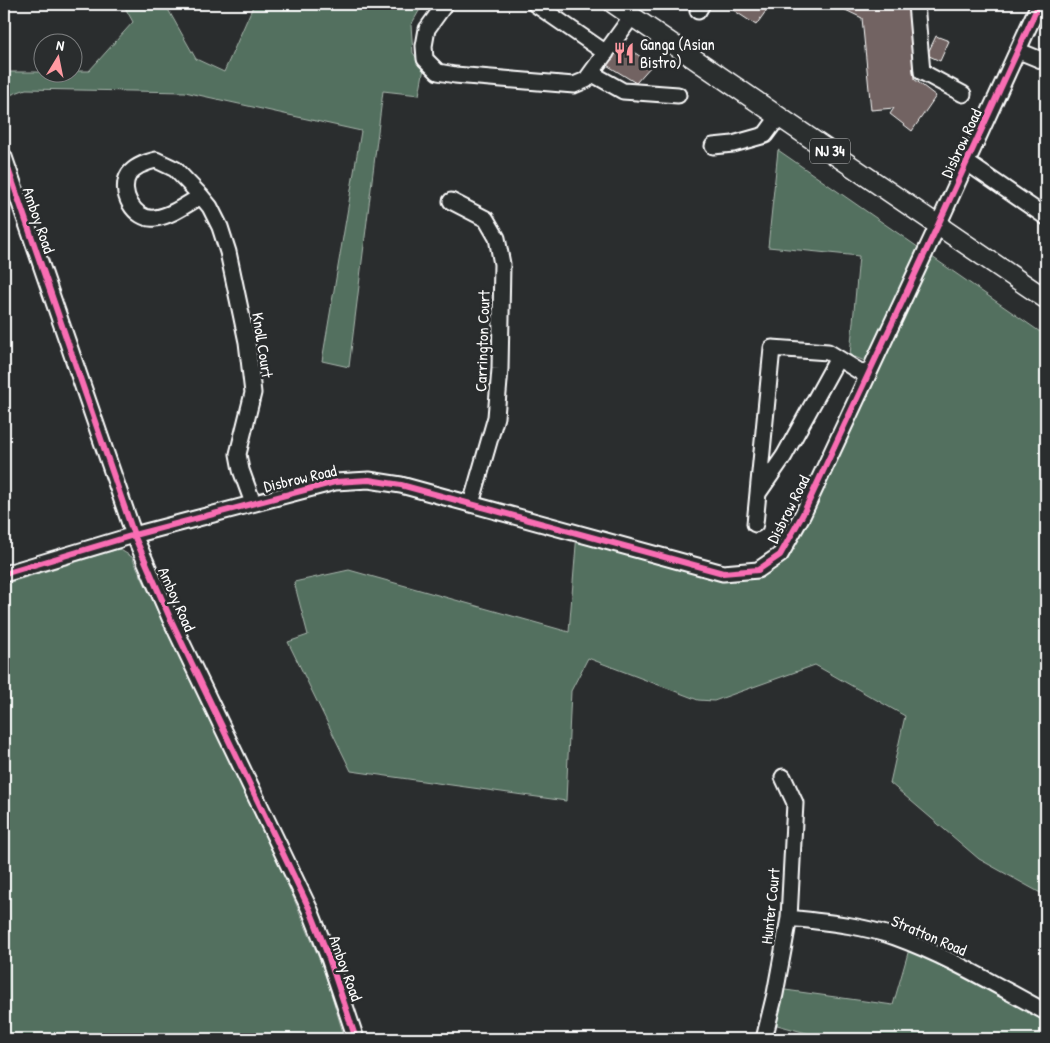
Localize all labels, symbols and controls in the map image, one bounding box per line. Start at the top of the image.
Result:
north arrow [32,32,82,82]
place label: Ganga (Asian Bistro) [640,33,715,73]
text: N [55,35,66,55]
restaurant icon: Ganga (Asian Bistro) [611,40,637,66]
street label: Disbrow Road [935,105,987,181]
road number: NJ 34 [810,138,850,164]
street label: Amboy Road [17,184,61,256]
street label: Carrington Court [469,289,495,392]
street label: Knoll Court [247,311,279,380]
street label: Disbrow Road [262,459,338,497]
street label: Disbrow Road [761,471,815,547]
street label: Amboy Road [153,563,201,635]
street label: Hunter Court [755,867,785,945]
street label: Stratton Road [888,909,970,961]
street label: Amboy Road [324,932,368,1004]

